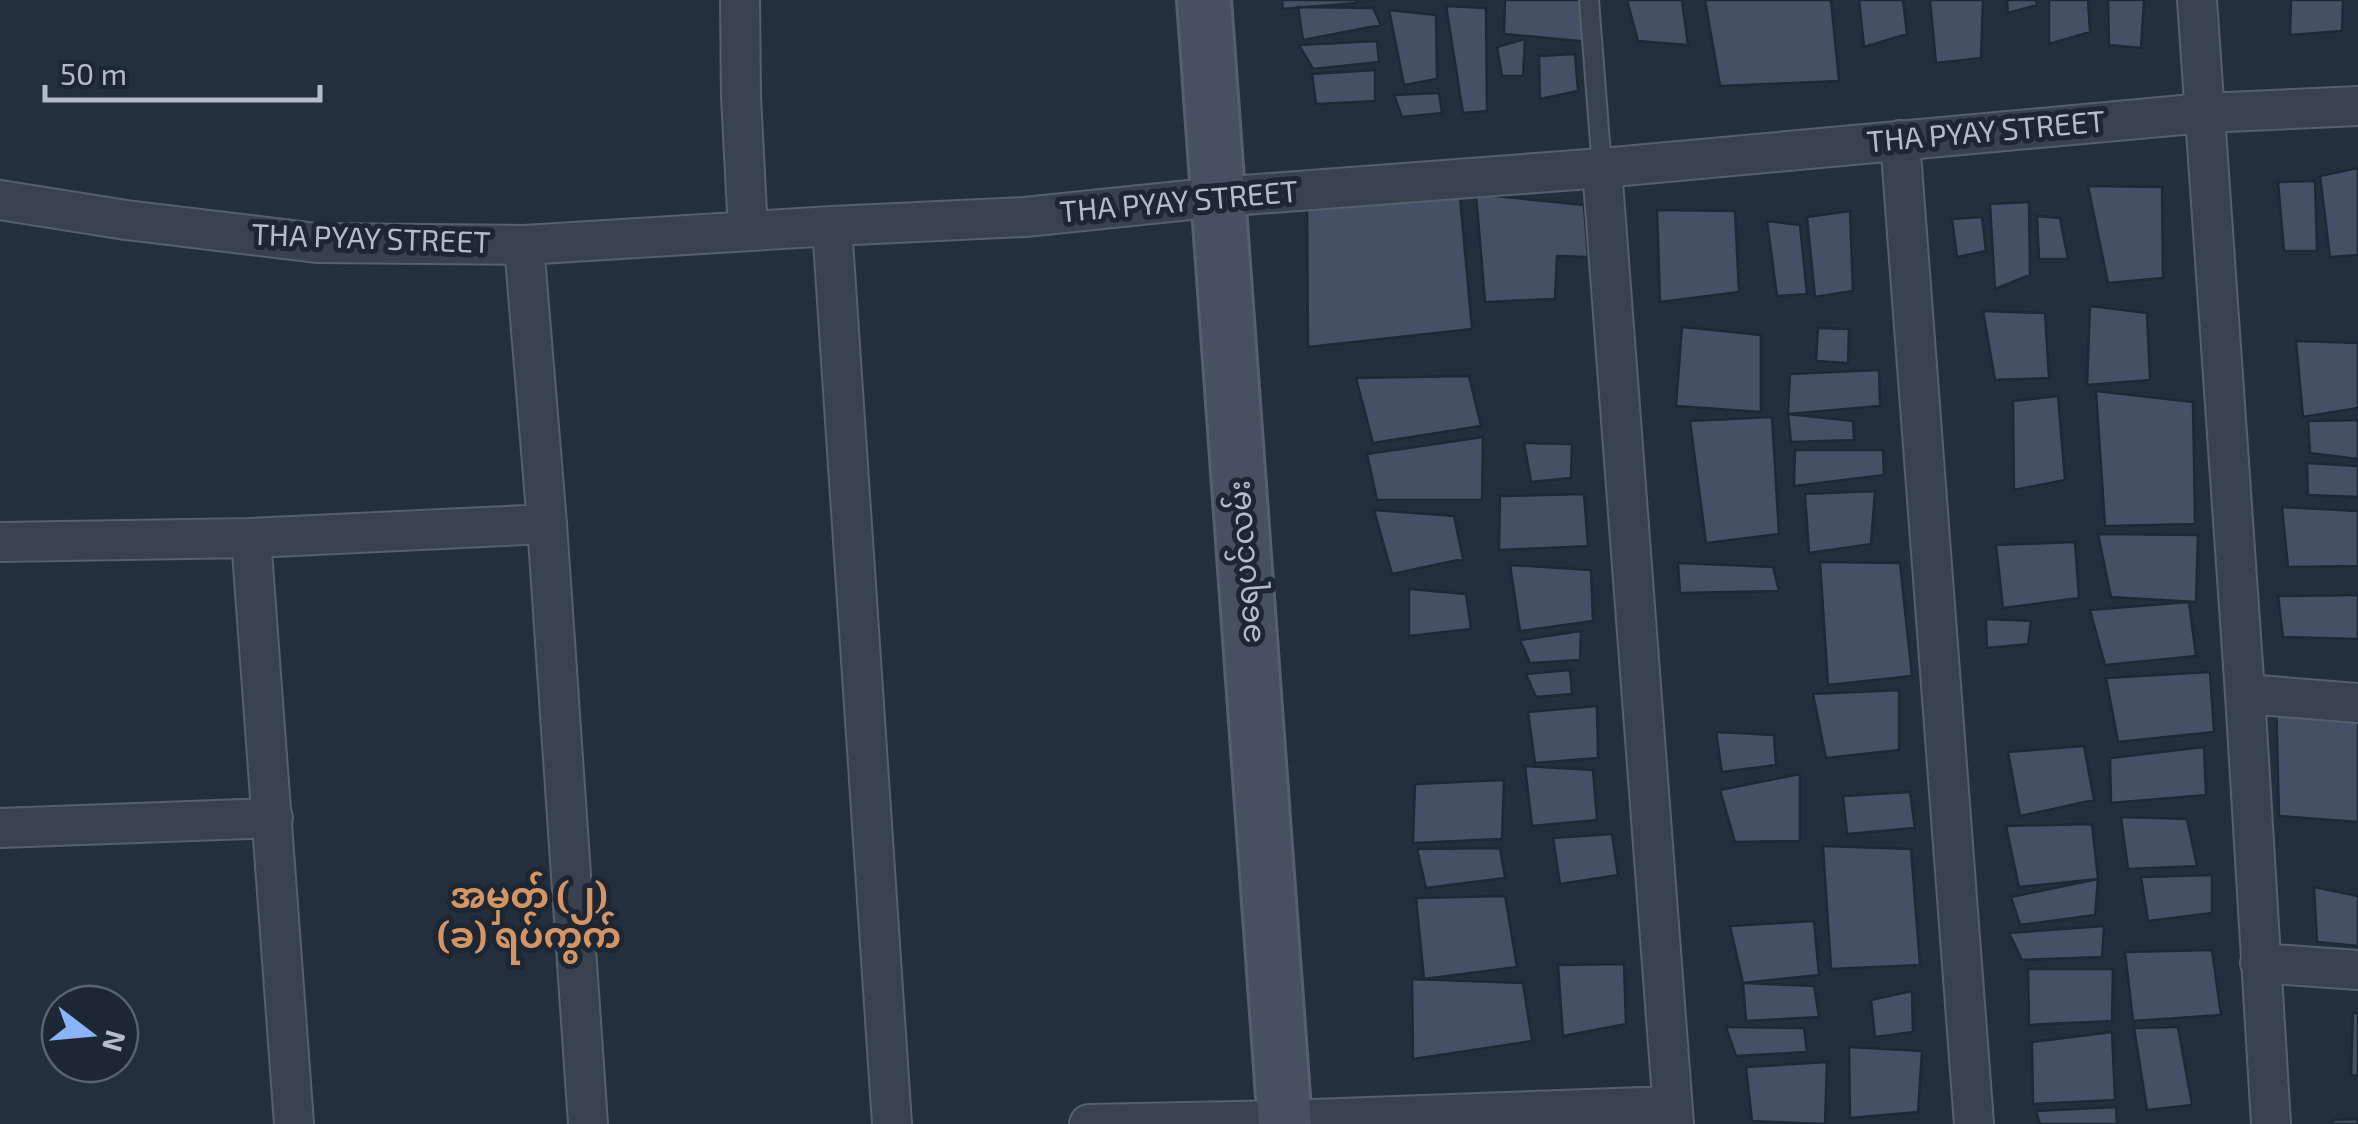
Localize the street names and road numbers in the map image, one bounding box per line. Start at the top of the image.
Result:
street label: THA PYAY STREET [1865,102,2106,158]
street label: THA PYAY STREET [1058,172,1299,228]
street label: THA PYAY STREET [251,215,491,259]
street label: ခရေပင်လမ်း [1217,479,1276,645]

